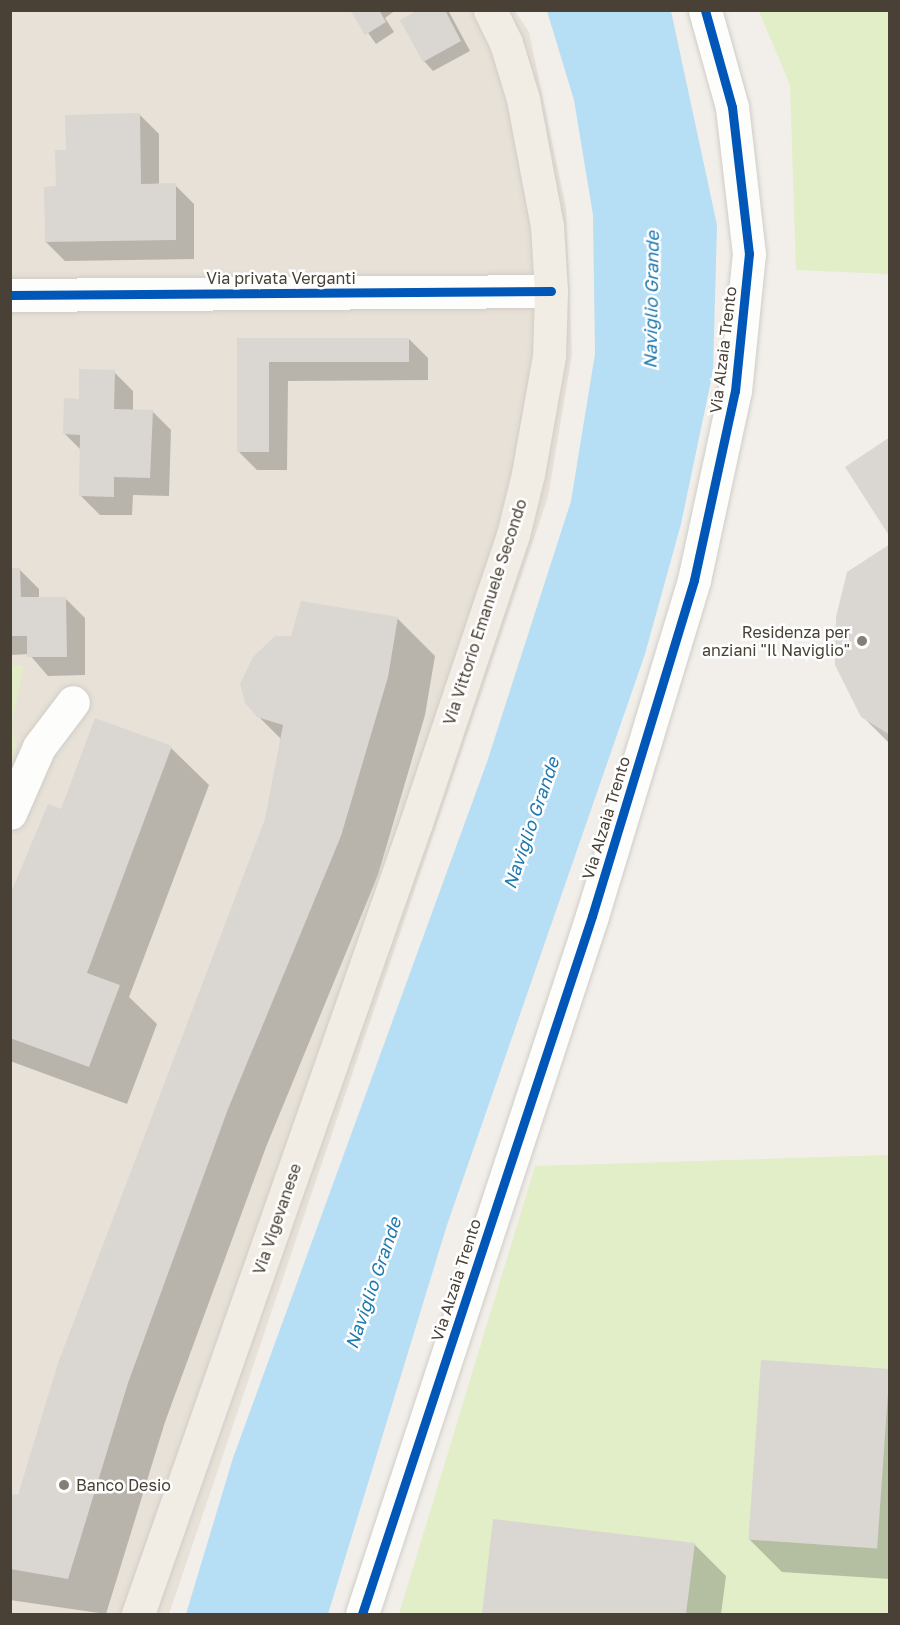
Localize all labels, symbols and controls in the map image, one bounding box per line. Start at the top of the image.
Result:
water label: Naviglio Grande [639,231,663,369]
street label: Via privata Verganti [206,268,356,288]
street label: Via Alzaia Trento [706,285,740,415]
street label: Via Vittorio Emanuele Secondo [439,497,531,727]
place label: Residenza per anziani "Il Naviglio" [702,622,850,660]
marker: Residenza per anziani "Il Naviglio" [855,634,869,648]
water label: Naviglio Grande [498,754,564,892]
street label: Via Alzaia Trento [578,754,634,882]
street label: Via Vigevanese [249,1161,305,1277]
water label: Naviglio Grande [340,1214,406,1352]
street label: Via Alzaia Trento [427,1216,485,1344]
place label: Banco Desio [76,1475,171,1495]
marker: Banco Desio [57,1478,71,1492]

